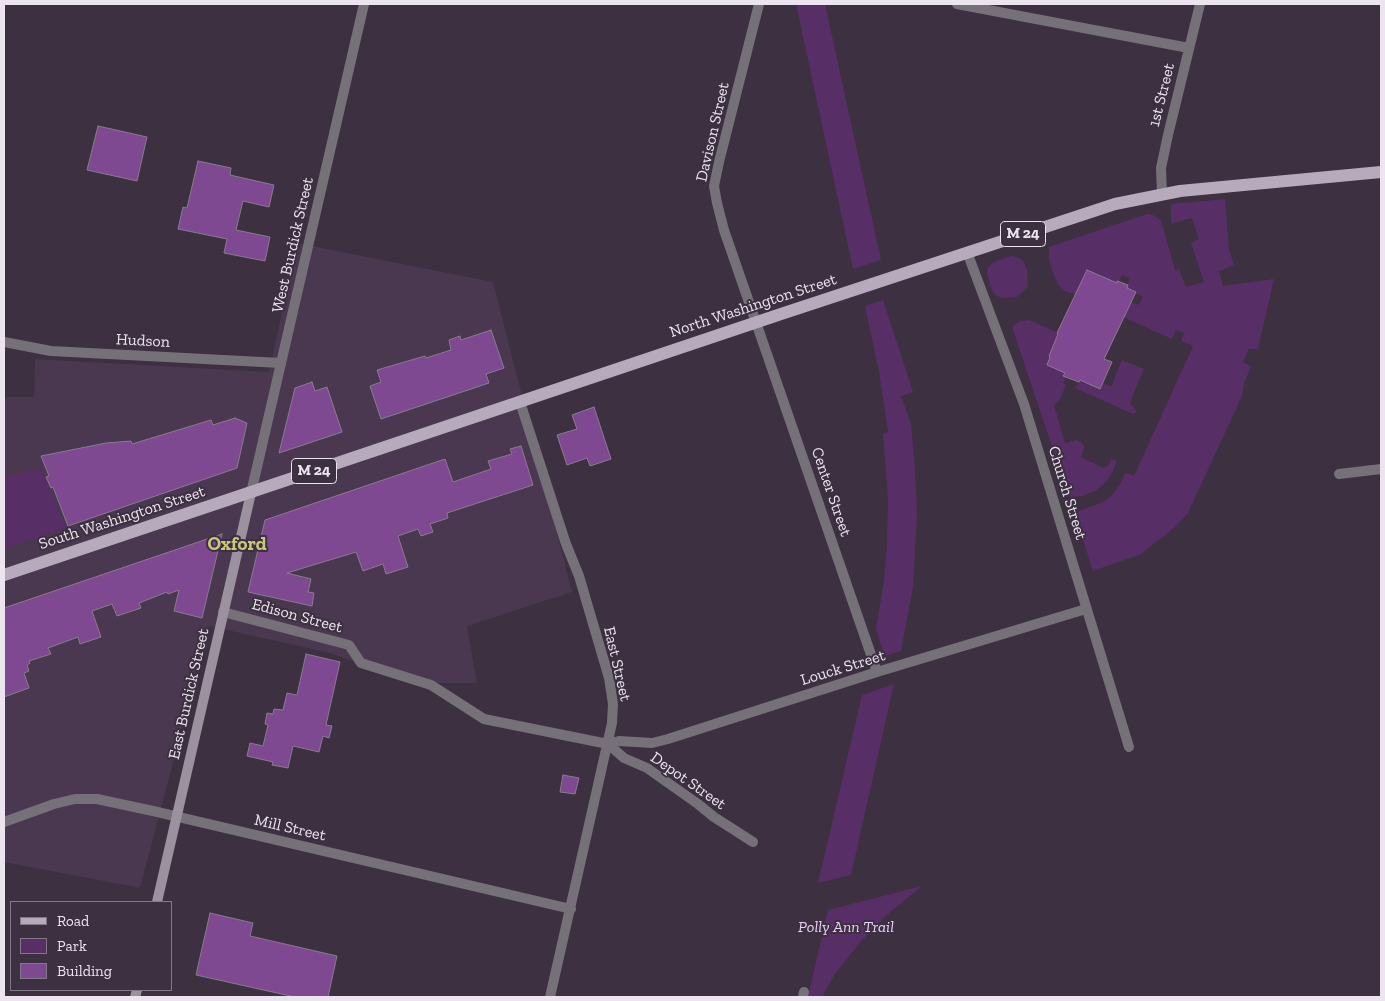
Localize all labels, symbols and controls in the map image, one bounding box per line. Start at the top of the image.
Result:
street label: 1st Street [1145,61,1179,129]
street label: Davison Street [692,80,734,184]
street label: West Burdick Street [268,175,318,315]
road number: M 24 [1000,222,1046,246]
street label: North Washington Street [667,270,839,342]
street label: Hudson [116,330,170,352]
street label: Church Street [1044,444,1090,542]
street label: Center Street [807,445,855,539]
road number: M 24 [292,458,336,484]
street label: South Washington Street [36,482,208,554]
district label: Oxford [207,534,267,556]
street label: Edison Street [250,595,344,637]
street label: East Street [599,625,635,703]
street label: East Burdick Street [165,627,213,761]
street label: Louck Street [798,646,888,690]
street label: Depot Street [647,748,729,814]
street label: Mill Street [252,810,328,846]
legend [10,901,172,991]
text: Road [57,912,89,930]
park label: Polly Ann Trail [798,917,894,937]
text: Park [57,937,87,955]
text: Building [57,962,112,980]

